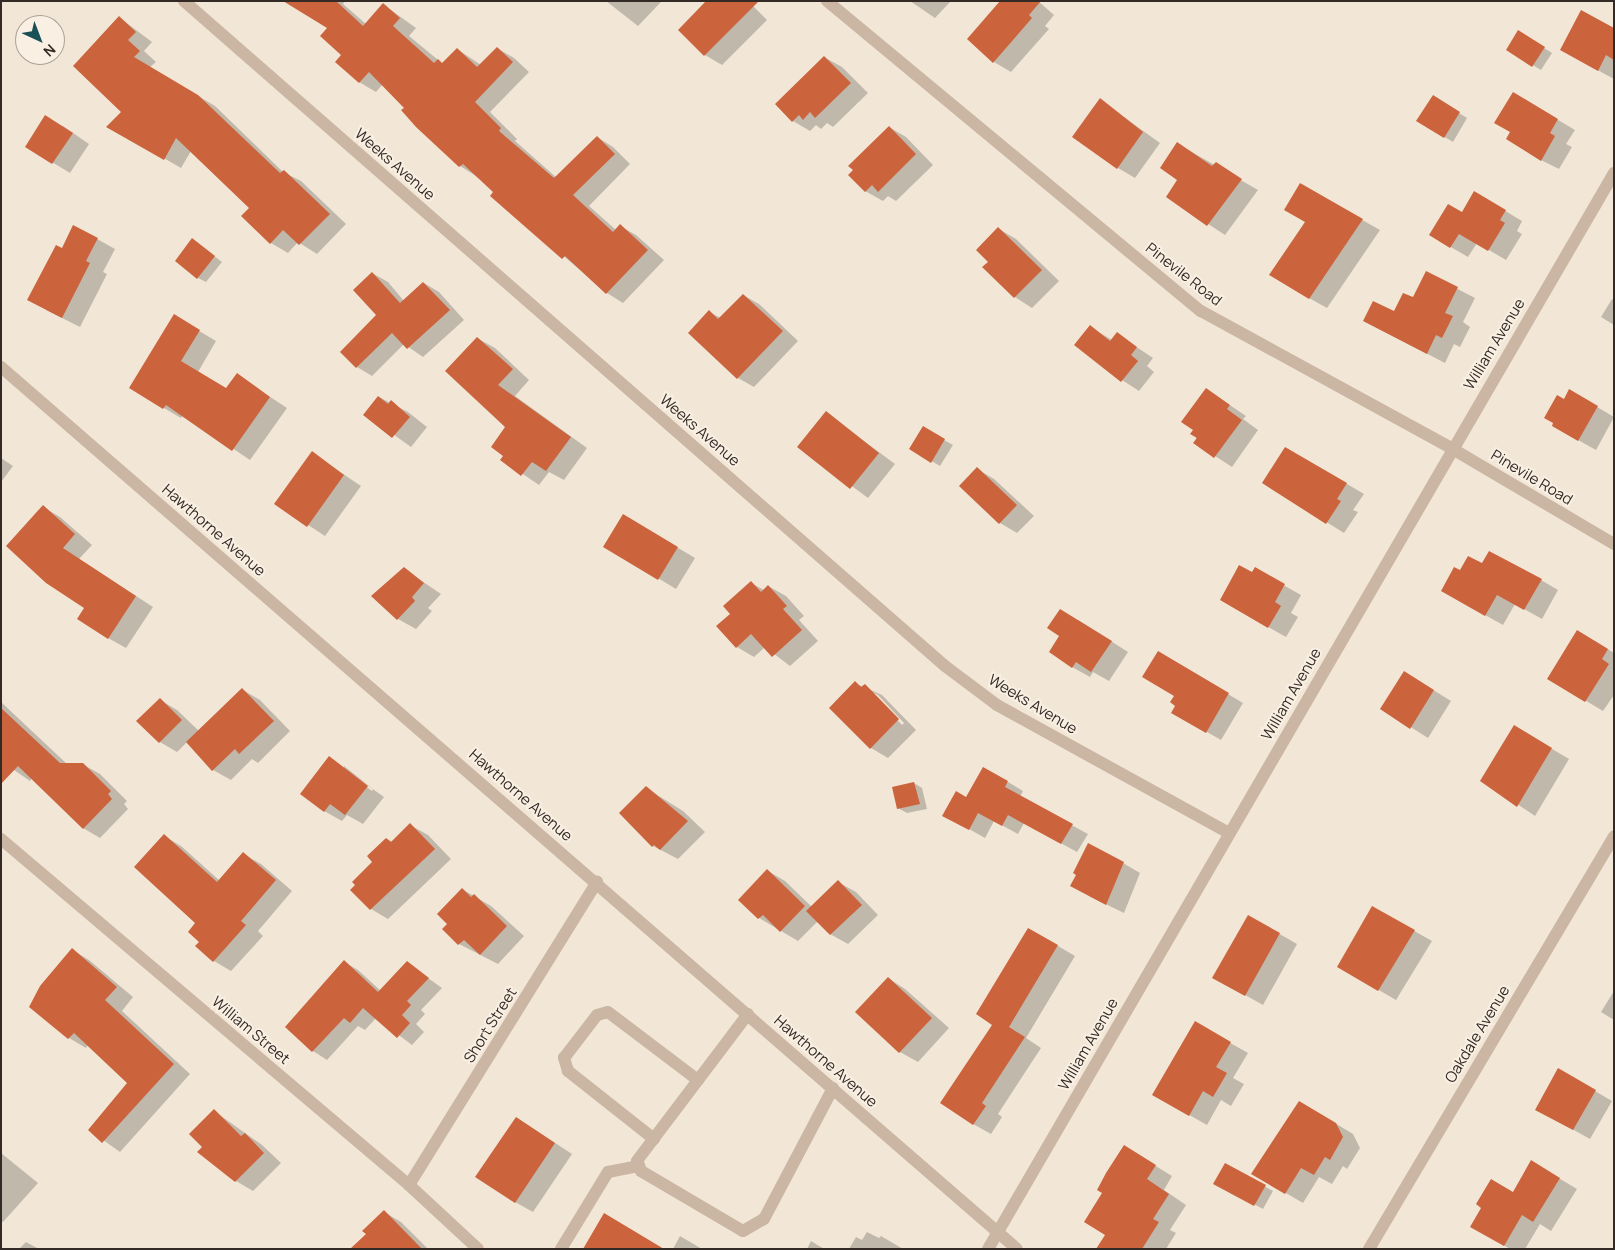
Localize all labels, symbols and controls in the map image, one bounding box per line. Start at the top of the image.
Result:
north arrow [15,15,65,65]
text: N [40,40,60,61]
street label: Weeks Avenue [351,124,439,204]
street label: Pinevile Road [1142,239,1226,309]
street label: William Avenue [1460,295,1528,393]
street label: Weeks Avenue [656,390,744,470]
street label: Pinevile Road [1488,446,1576,508]
street label: Hawthorne Avenue [159,480,269,580]
street label: William Avenue [1257,645,1325,743]
street label: Weeks Avenue [985,670,1081,738]
street label: Hawthorne Avenue [466,745,576,845]
street label: Oakdale Avenue [1441,982,1513,1086]
street label: Short Street [460,984,520,1066]
street label: William Street [209,992,293,1068]
street label: William Avenue [1054,995,1122,1093]
street label: Hawthorne Avenue [771,1011,881,1111]

